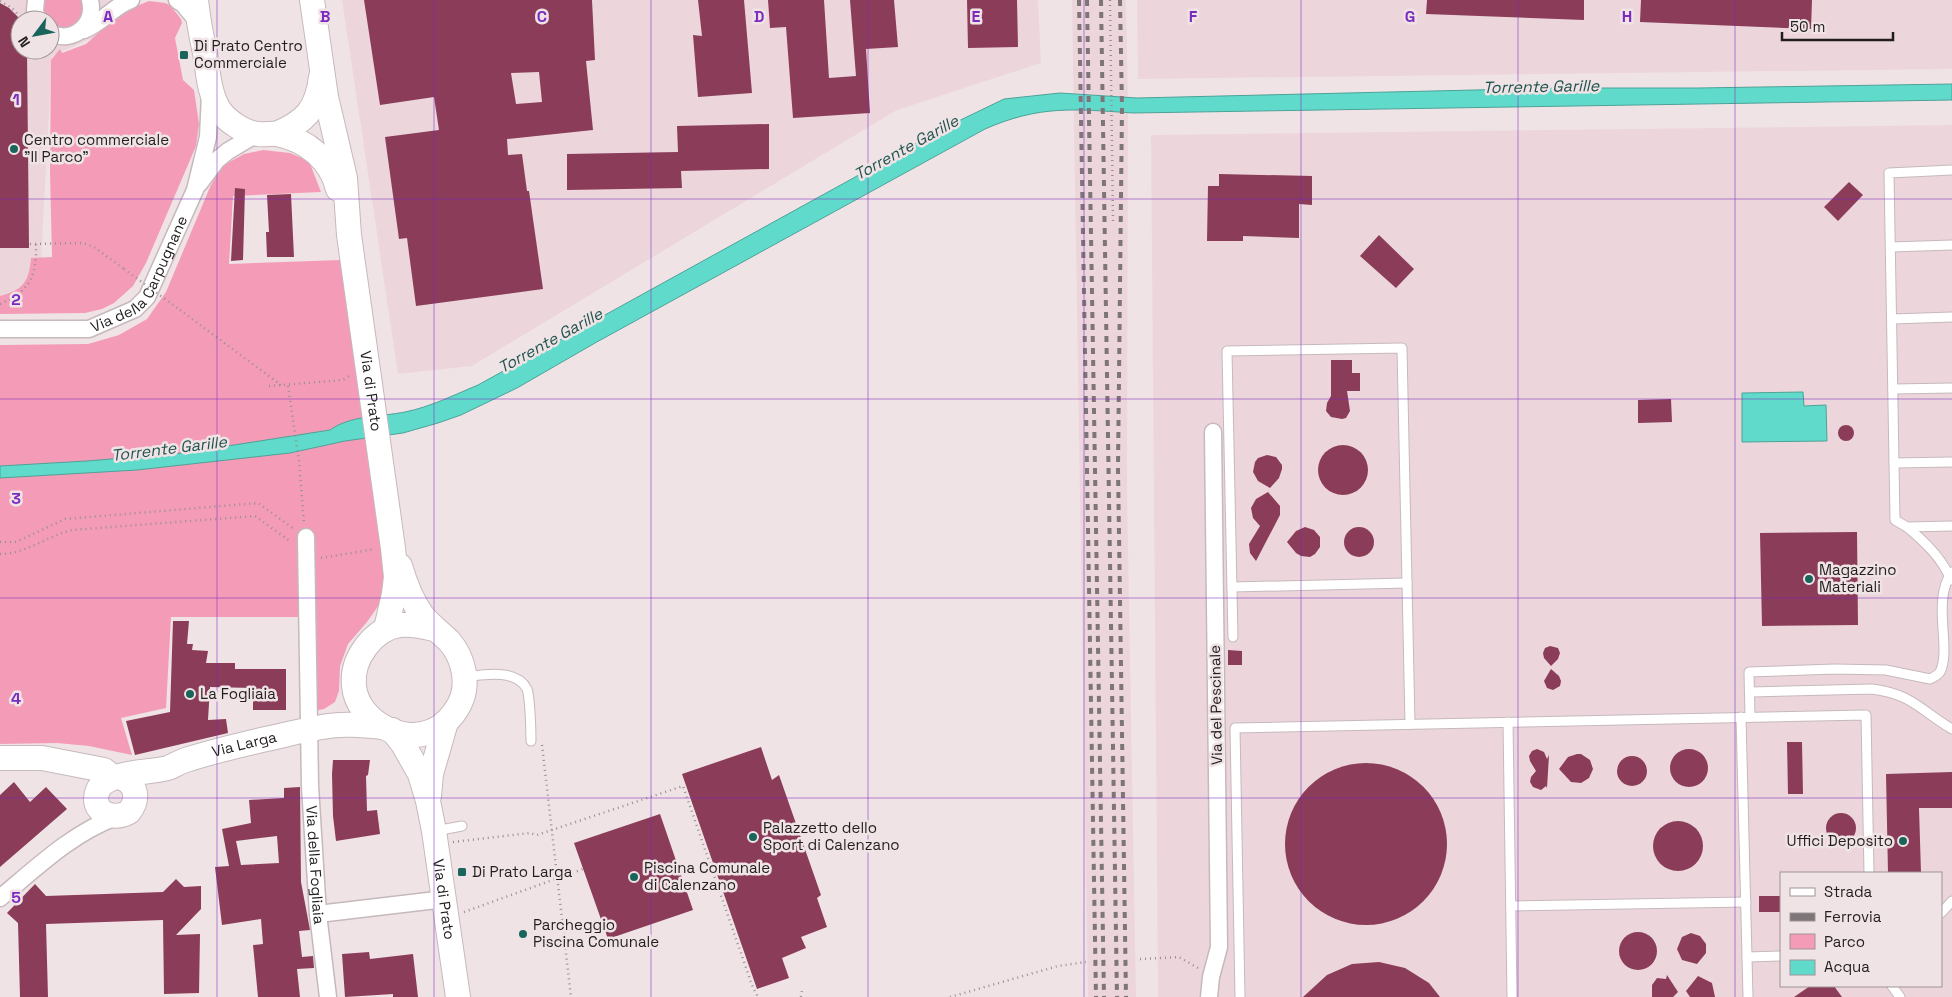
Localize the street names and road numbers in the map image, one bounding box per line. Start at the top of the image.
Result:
street label: Via della Carpugnane [88,212,191,336]
street label: Via di Prato [356,350,387,433]
street label: Via del Pescinale [1205,645,1226,765]
street label: Via Larga [210,727,279,761]
street label: Via della Fogliaia [302,805,329,926]
street label: Via di Prato [429,858,460,941]

